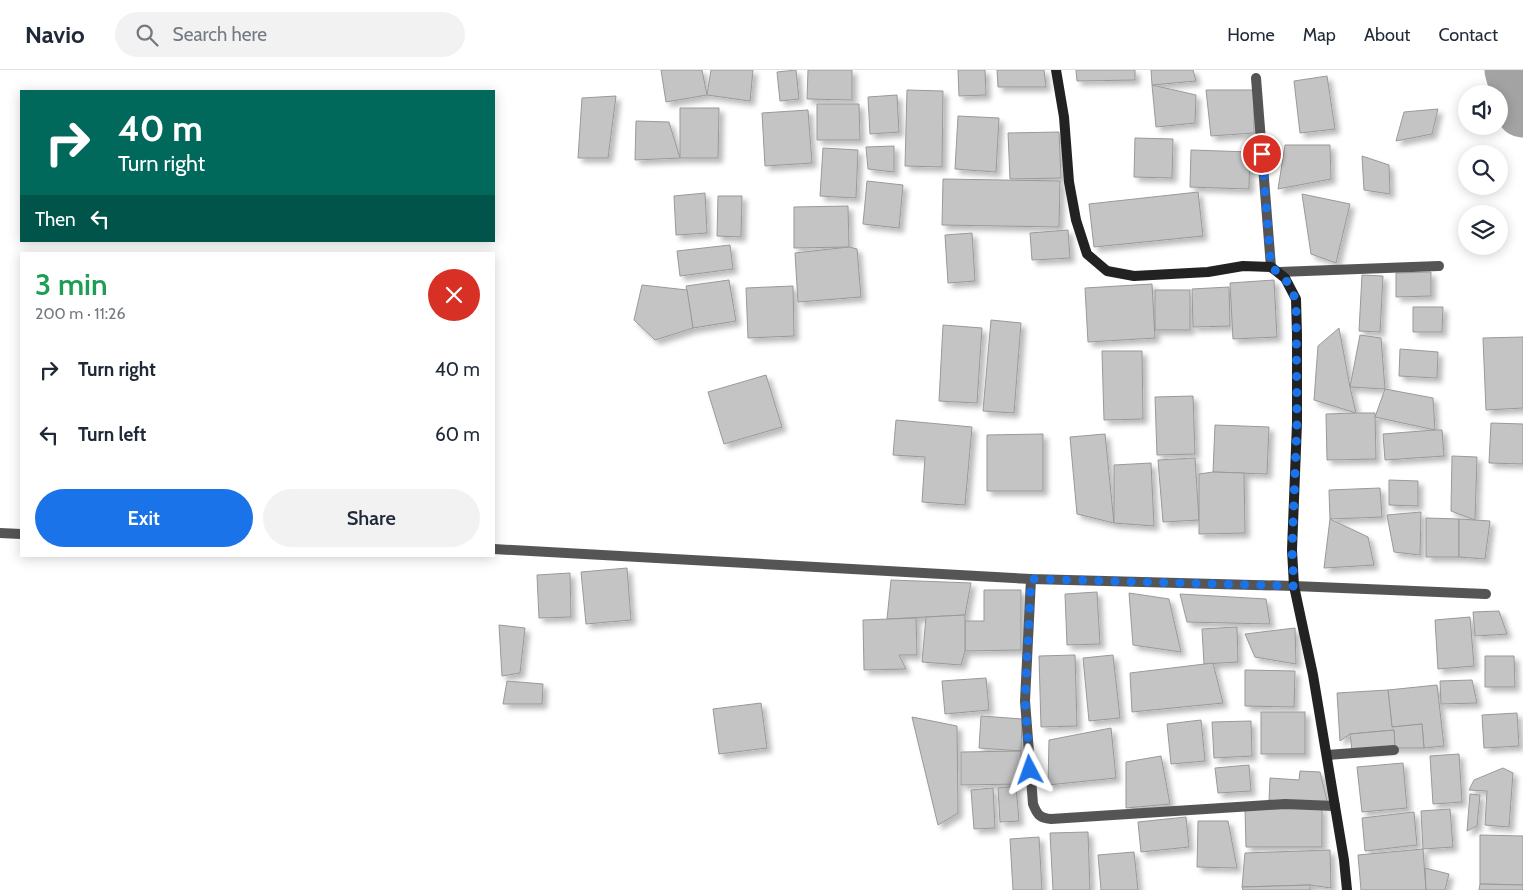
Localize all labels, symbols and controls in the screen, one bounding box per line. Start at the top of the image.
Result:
search box [115,12,465,57]
text: Navio [25,20,85,49]
icon: search [133,21,161,49]
text: Search here [173,23,267,46]
text: Home [1227,24,1275,46]
text: Map [1303,24,1336,46]
text: About [1364,24,1410,46]
text: Contact [1438,24,1498,46]
map controls [1458,85,1508,255]
button: sound [1458,85,1508,135]
text: 40 m [118,107,203,150]
icon: right [35,110,100,175]
pin [1241,133,1283,175]
icon: arrive [1248,140,1276,168]
button: search [1458,145,1508,195]
text: Turn right [118,150,205,177]
icon: left [86,205,114,233]
button: layers [1458,205,1508,255]
text: Then [35,208,76,231]
text: 3 min [35,266,108,303]
button: close [428,269,480,321]
text: 200 m · 11:26 [35,304,126,323]
icon: right [35,356,63,384]
text: Turn right [78,358,156,381]
text: 40 m [435,358,480,381]
icon: left [35,421,63,449]
text: Turn left [78,423,146,446]
text: 60 m [435,423,480,446]
button: Exit [35,489,253,547]
button: Share [263,489,480,547]
position arrow [1003,743,1055,795]

